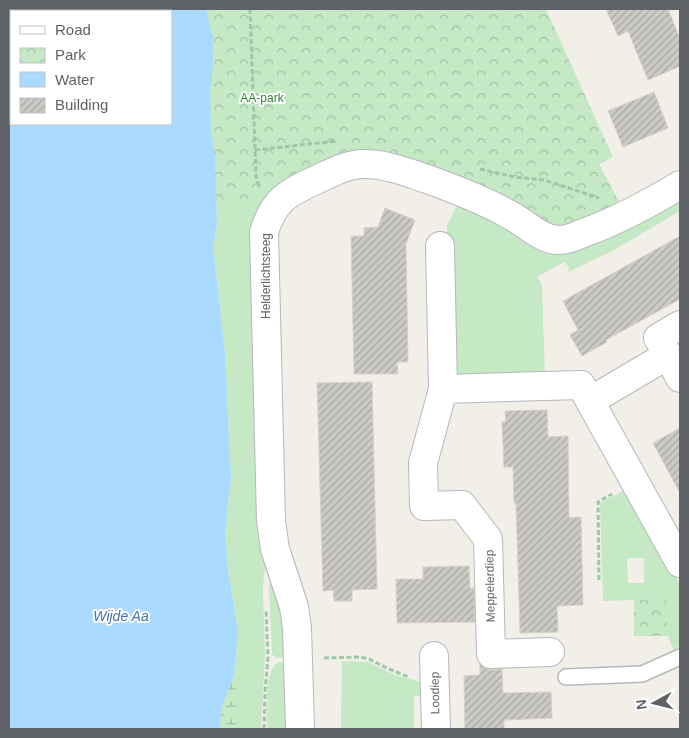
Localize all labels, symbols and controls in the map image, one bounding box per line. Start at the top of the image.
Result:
legend [10,10,172,125]
text: Road [55,21,91,38]
text: Park [55,46,86,63]
text: Water [55,71,94,88]
park label: AA-park [240,91,285,105]
text: Building [55,96,108,113]
street label: Helderlichtsteeg [259,233,273,319]
street label: Meppelerdiep [482,549,498,622]
water label: Wijde Aa [93,608,149,624]
street label: Loodiep [428,671,442,714]
north arrow [629,678,679,728]
text: N [633,699,650,711]

